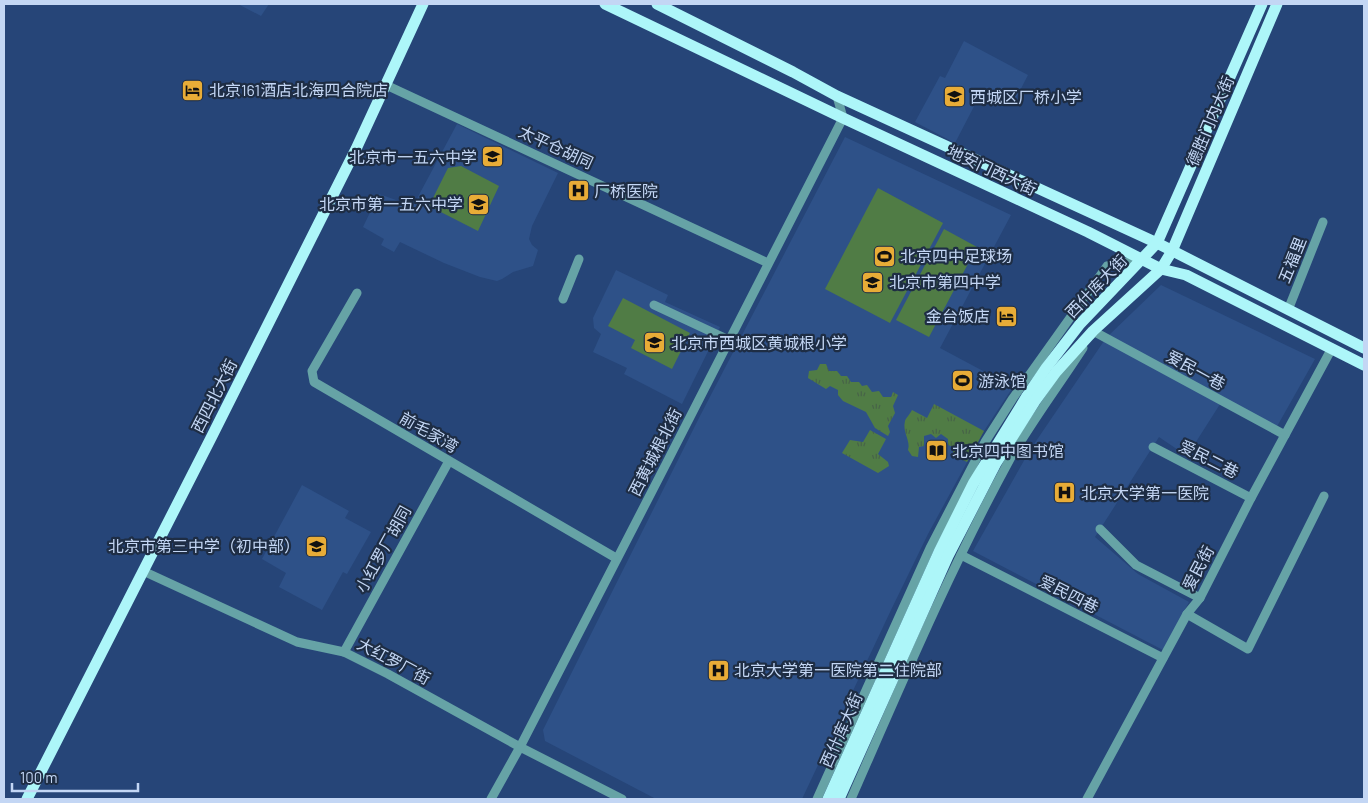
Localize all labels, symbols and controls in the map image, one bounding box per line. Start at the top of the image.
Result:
street label: 德胜门内大街 [1182,73,1237,169]
hotel icon: 北京161酒店北海四合院店 [181,78,205,102]
place label: 北京161酒店北海四合院店 [209,80,388,99]
school or university icon: 西城区厂桥小学 [942,85,966,109]
place label: 西城区厂桥小学 [970,87,1082,106]
street label: 太平仓胡同 [516,121,596,172]
street label: 地安门西大街 [945,141,1040,198]
school or university icon: 北京市一五六中学 [481,145,505,169]
place label: 北京市一五六中学 [349,147,477,166]
hospital icon: 厂桥医院 [566,179,590,203]
place label: 厂桥医院 [594,181,658,200]
school or university icon: 北京市第一五六中学 [467,192,491,216]
place label: 北京市第一五六中学 [319,194,463,213]
street label: 五福里 [1274,234,1309,286]
sports icon: 北京四中足球场 [872,244,896,268]
place label: 北京四中足球场 [900,246,1012,265]
street label: 西什库大街 [1061,250,1130,321]
school or university icon: 北京市第四中学 [861,270,885,294]
place label: 北京市第四中学 [889,272,1001,291]
hotel icon: 金台饭店 [994,304,1018,328]
place label: 金台饭店 [926,306,990,325]
school or university icon: 北京市西城区黄城根小学 [643,331,667,355]
place label: 北京市西城区黄城根小学 [671,333,847,352]
street label: 爱民一巷 [1164,346,1229,393]
street label: 西四北大街 [187,356,240,436]
sports icon: 游泳馆 [950,369,974,393]
place label: 游泳馆 [978,371,1026,390]
street label: 西黄城根北街 [624,405,685,499]
street label: 前毛家湾 [397,407,462,456]
street label: 爱民二巷 [1176,436,1242,482]
library icon: 北京四中图书馆 [924,439,948,463]
place label: 北京四中图书馆 [952,441,1064,460]
hospital icon: 北京大学第一医院 [1053,481,1077,505]
place label: 北京大学第一医院 [1081,483,1209,502]
street label: 小红罗厂胡同 [351,502,414,595]
school or university icon: 北京市第三中学（初中部） [304,534,328,558]
place label: 北京市第三中学（初中部） [108,536,300,555]
street label: 爱民街 [1178,542,1217,593]
street label: 爱民四巷 [1036,571,1102,617]
street label: 大红罗厂街 [354,633,434,688]
hospital icon: 北京大学第一医院第二住院部 [706,658,730,682]
place label: 北京大学第一医院第二住院部 [734,660,942,679]
street label: 西什库大街 [816,689,865,770]
scale bar [12,760,139,792]
text: 100 m [20,768,58,786]

